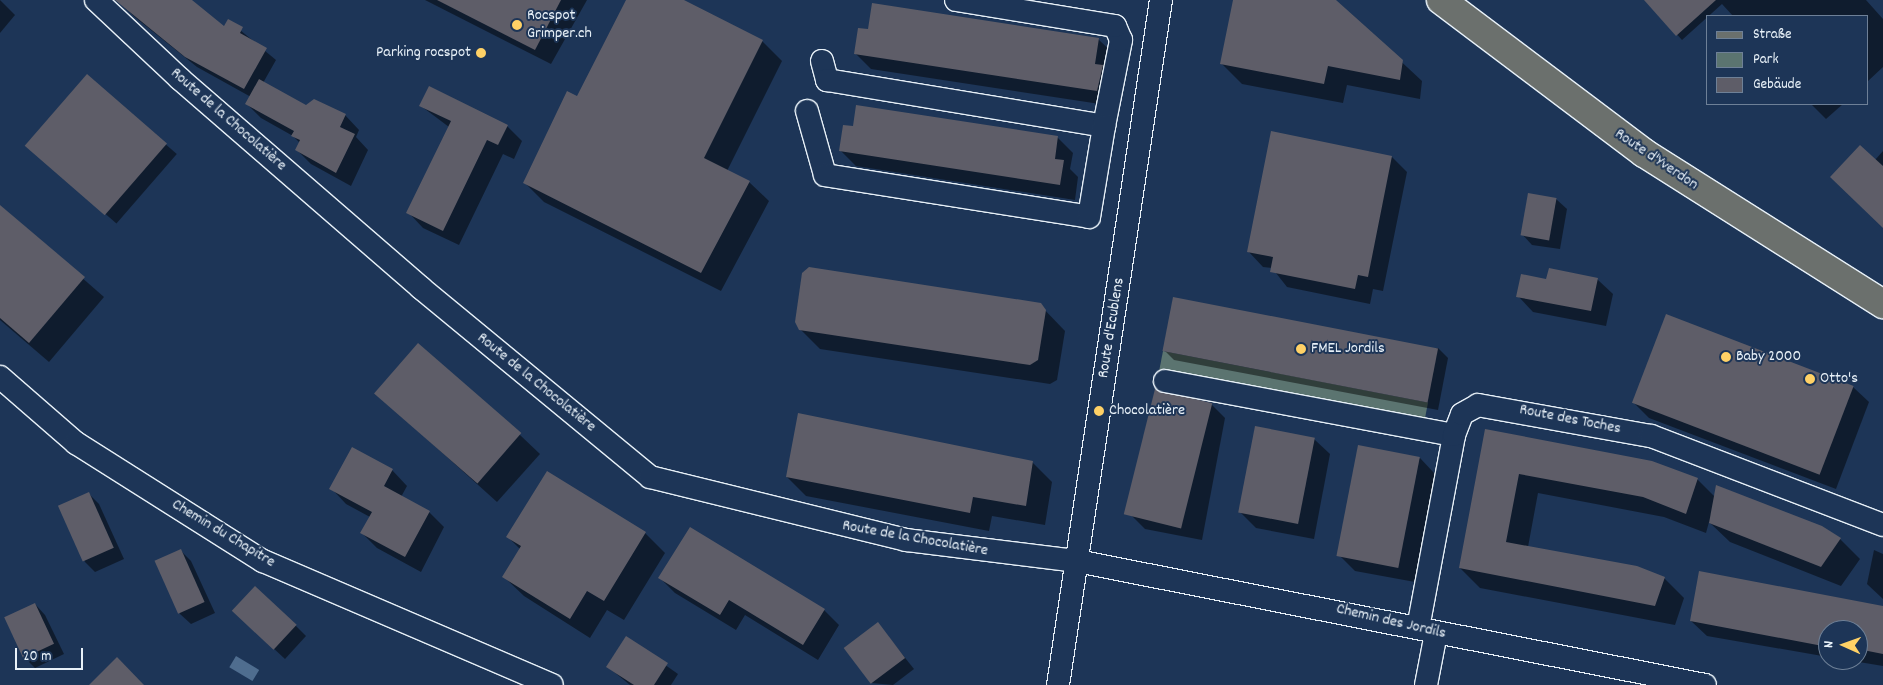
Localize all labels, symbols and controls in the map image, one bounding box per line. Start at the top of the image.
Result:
place label: Rocspot Grimper.ch [527,6,592,44]
legend [1706,15,1868,105]
marker: Rocspot Grimper.ch [511,19,523,31]
text: Straße [1753,24,1791,46]
place label: Parking rocspot [376,43,471,63]
marker: Parking rocspot [475,47,487,59]
text: Park [1753,49,1779,71]
street label: Route de la Chocolatière [166,64,290,176]
text: Gebäude [1753,74,1801,96]
street label: Route d'Yverdon [1611,125,1701,195]
street label: Route d'Ecublens [1095,276,1129,380]
street label: Route de la Chocolatière [473,329,599,437]
place label: FMEL Jordils [1311,339,1385,359]
marker: FMEL Jordils [1295,343,1307,355]
place label: Baby 2000 [1736,347,1801,367]
marker: Baby 2000 [1720,351,1732,363]
place label: Otto's [1820,369,1858,389]
marker: Otto's [1804,373,1816,385]
place label: Chocolatière [1109,401,1185,421]
street label: Route des Toches [1518,401,1622,439]
marker: Chocolatière [1093,405,1105,417]
street label: Chemin du Chapitre [168,496,278,572]
street label: Route de la Chocolatière [841,517,989,561]
street label: Chemin des Jordils [1334,600,1448,644]
north arrow [1818,620,1868,670]
scale bar [18,638,85,670]
text: N [1819,641,1839,648]
text: 20 m [23,646,51,668]

